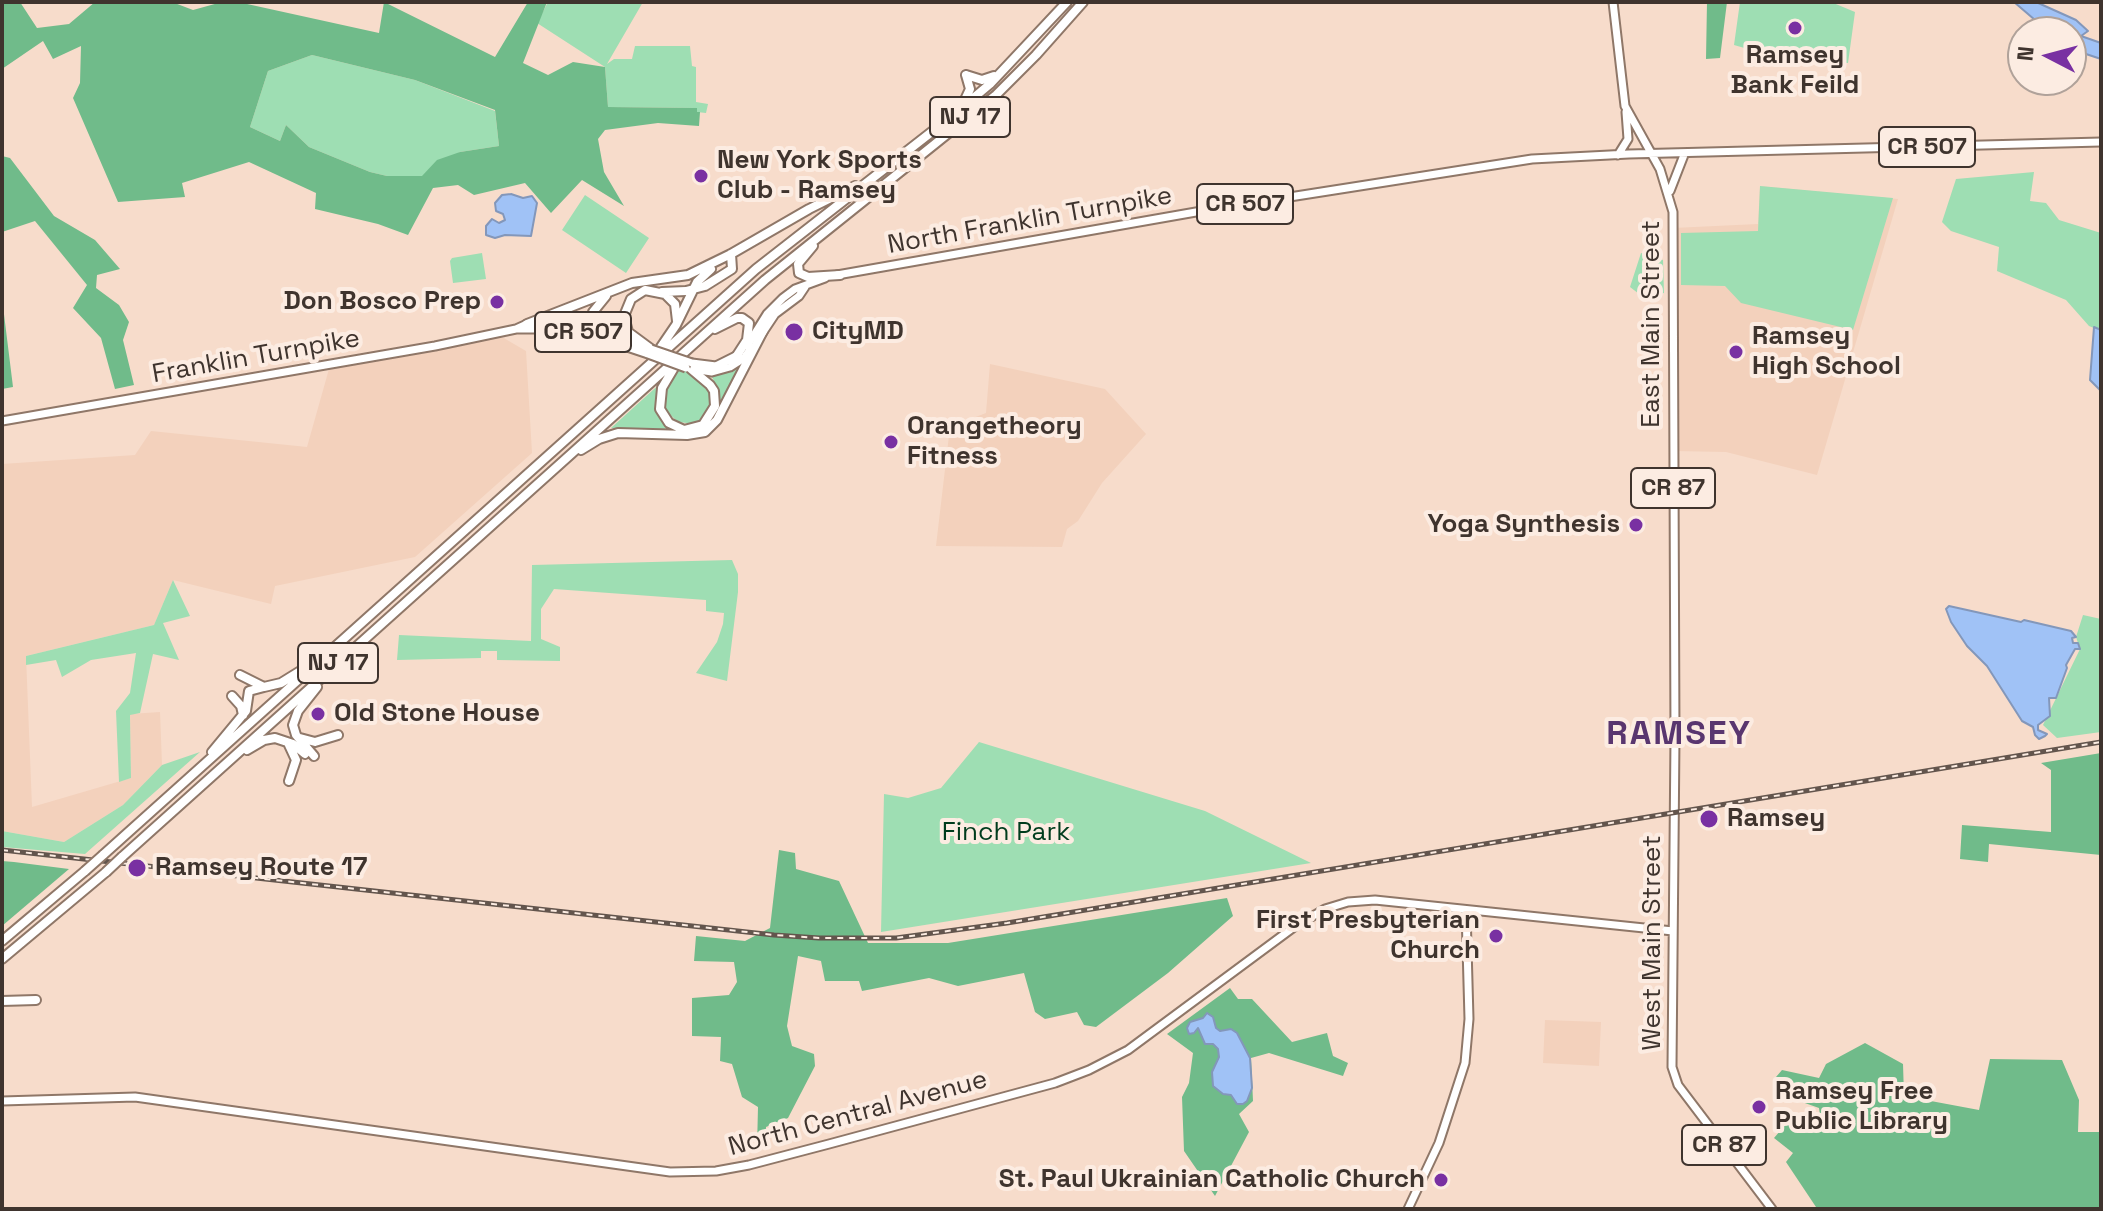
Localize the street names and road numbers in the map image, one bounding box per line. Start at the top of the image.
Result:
road number: NJ 17 [930,97,1010,137]
road number: CR 507 [1879,127,1975,167]
street label: North Franklin Turnpike [885,181,1175,261]
road number: CR 507 [1197,184,1293,224]
street label: East Main Street [1636,220,1668,428]
road number: CR 507 [535,312,631,352]
street label: Franklin Turnpike [150,323,362,391]
road number: CR 87 [1631,468,1715,508]
road number: NJ 17 [298,643,378,683]
street label: West Main Street [1637,835,1669,1051]
street label: North Central Avenue [725,1064,991,1164]
road number: CR 87 [1682,1125,1766,1165]

